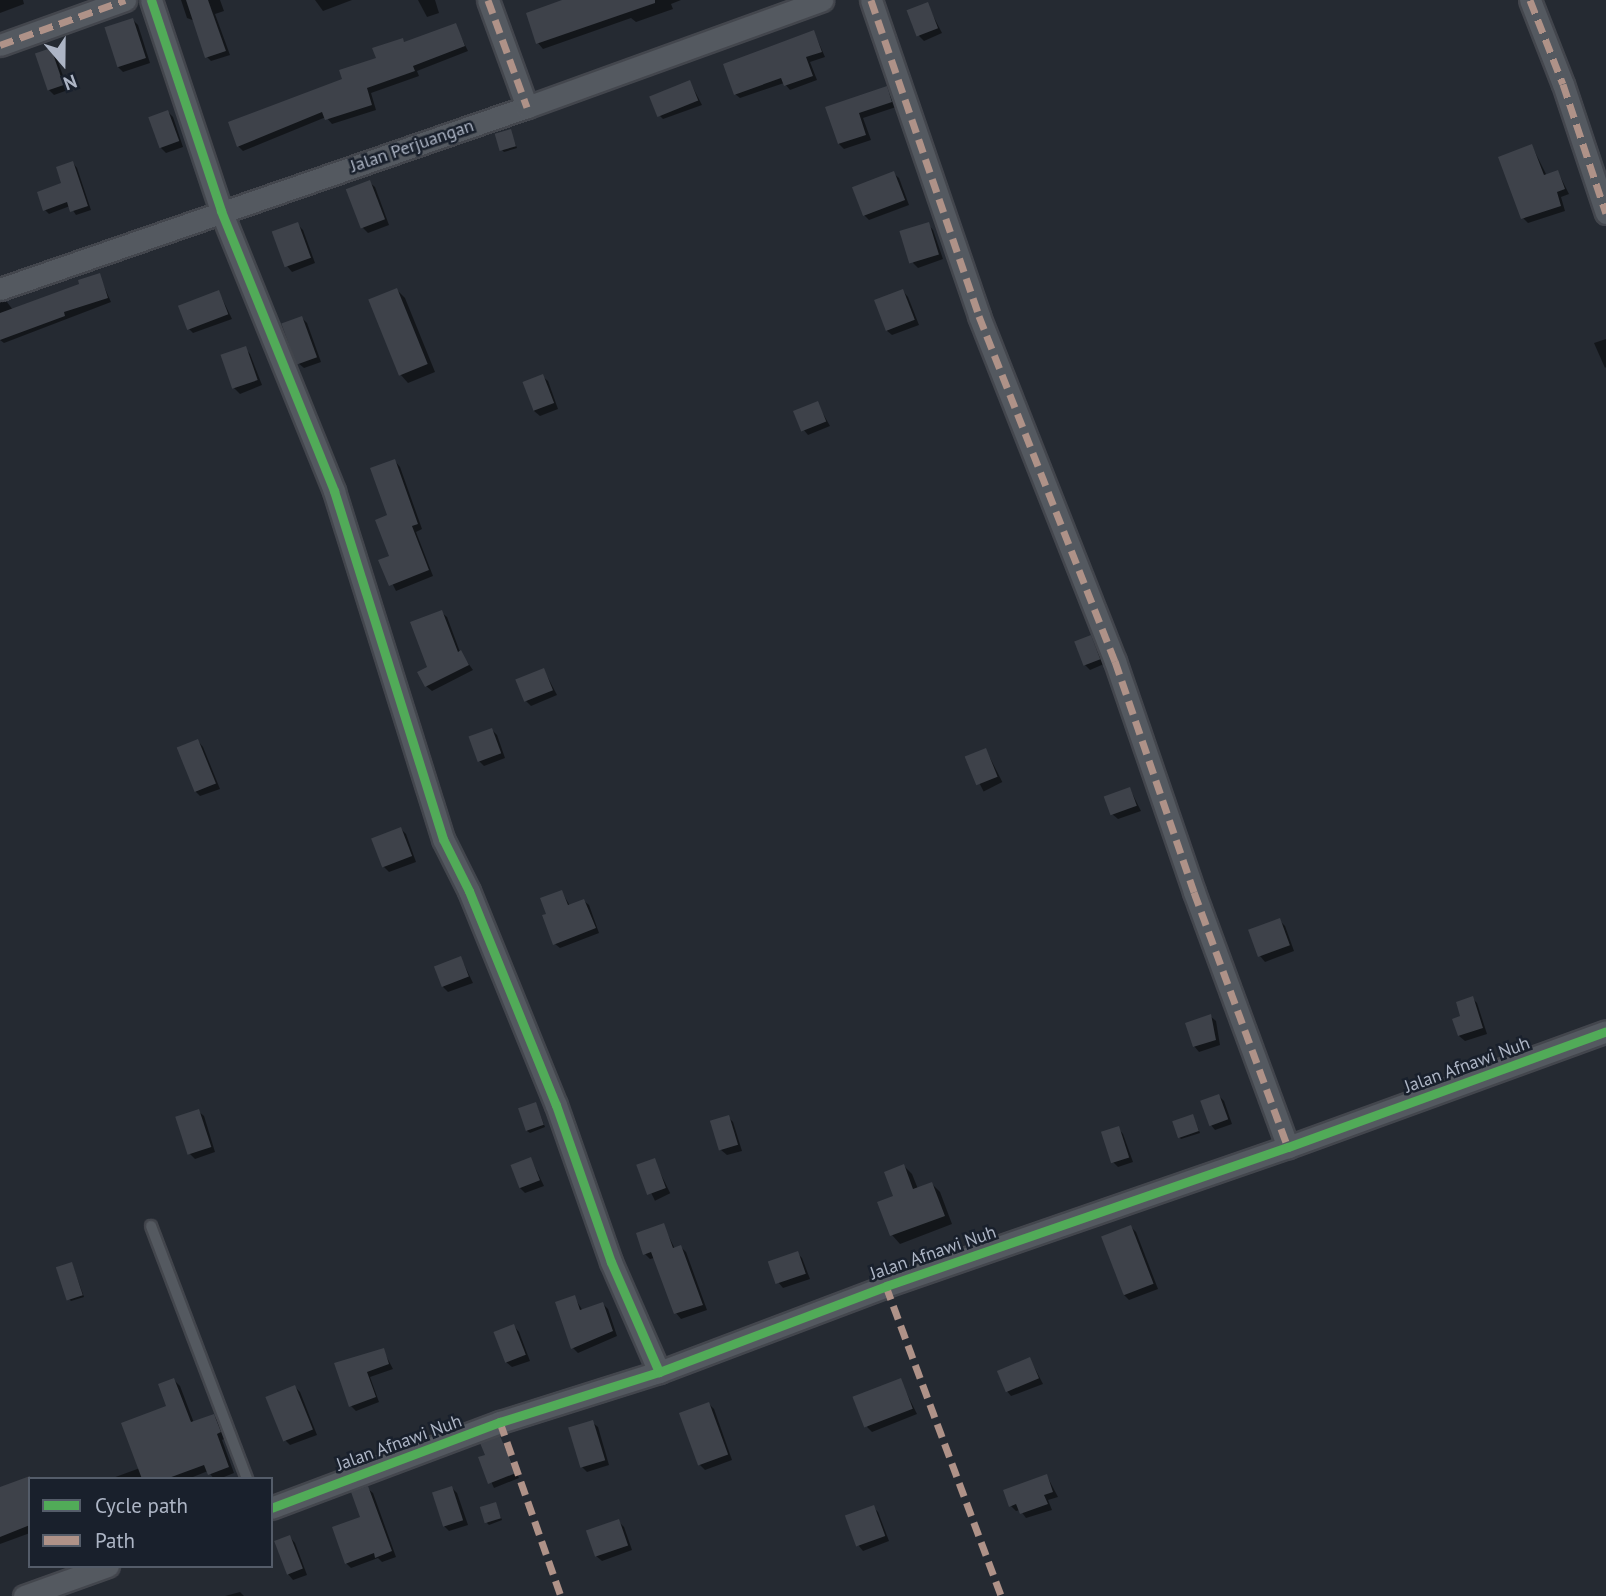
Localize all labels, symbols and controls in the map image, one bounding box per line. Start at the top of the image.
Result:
north arrow [28,28,98,98]
text: N [60,69,80,96]
street label: Jalan Perjuangan [347,115,477,177]
street label: Jalan Afnawi Nuh [1401,1032,1533,1098]
street label: Jalan Afnawi Nuh [867,1221,999,1285]
street label: Jalan Afnawi Nuh [333,1410,465,1476]
legend [28,1477,273,1568]
text: Cycle path [95,1492,188,1519]
text: Path [95,1527,135,1554]

